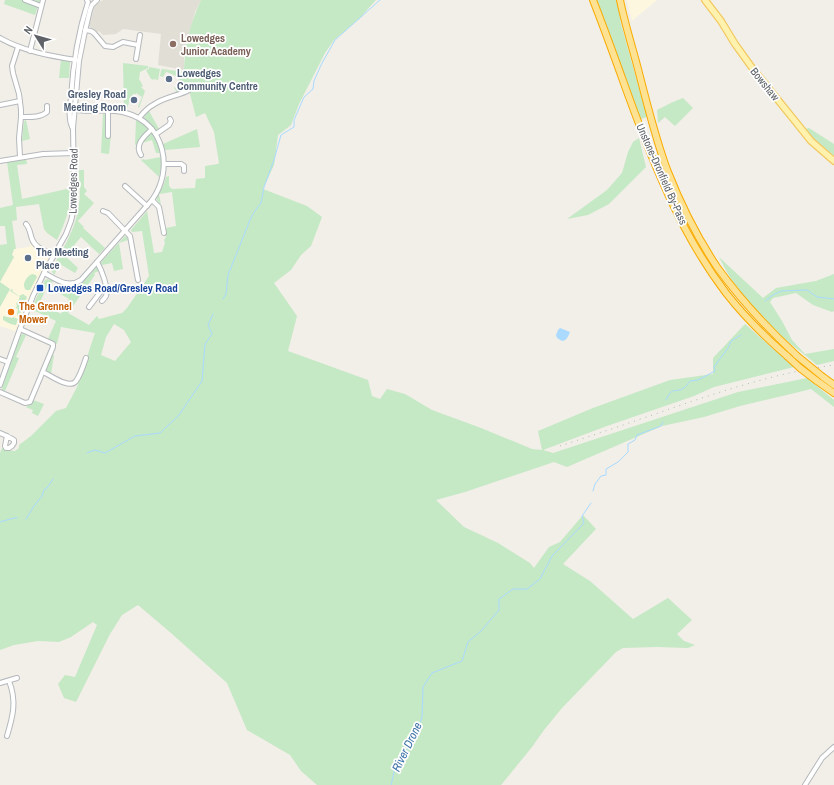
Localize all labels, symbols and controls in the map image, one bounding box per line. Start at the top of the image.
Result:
north arrow [16,16,56,56]
text: N [20,23,36,37]
place label: Lowedges Junior Academy [181,31,251,58]
marker: Lowedges Junior Academy [168,39,178,49]
street label: Bowshaw [747,65,783,104]
place label: Lowedges Community Centre [177,66,258,93]
marker: Lowedges Community Centre [164,74,174,84]
place label: Gresley Road Meeting Room [64,87,126,114]
marker: Gresley Road Meeting Room [129,95,139,105]
street label: Unstone-Dronfield By-Pass [633,121,691,227]
street label: Lowedges Road [65,148,81,214]
place label: The Meeting Place [36,245,89,272]
marker: The Meeting Place [23,253,33,263]
place label: Lowedges Road/Gresley Road [48,281,178,295]
marker: Lowedges Road/Gresley Road [35,283,45,293]
place label: The Grennel Mower [19,299,72,326]
marker: The Grennel Mower [6,307,16,317]
water label: River Drone [388,719,426,774]

